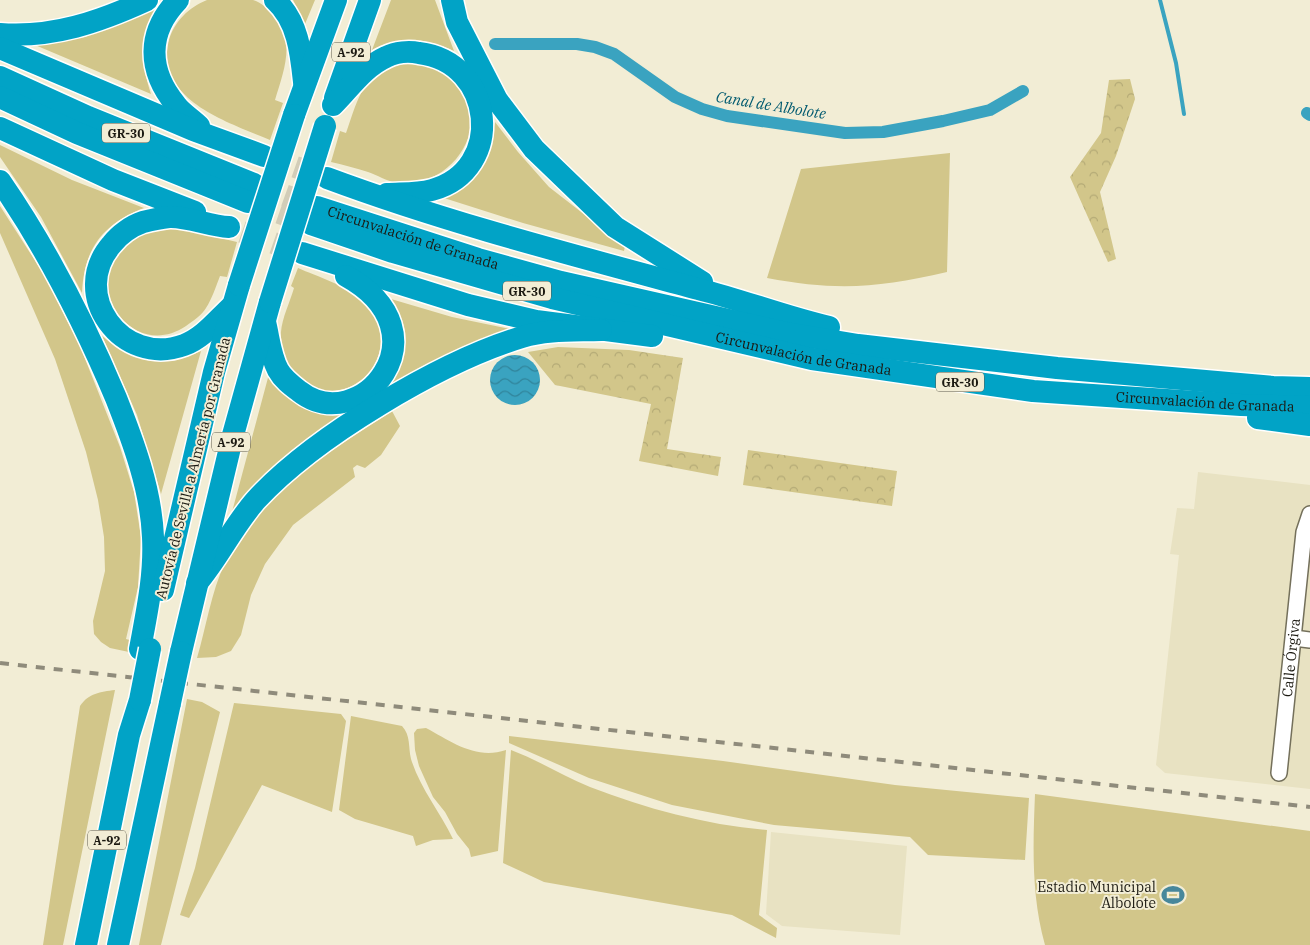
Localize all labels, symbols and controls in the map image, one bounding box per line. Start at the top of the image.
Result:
road number: A-92 [332,42,370,62]
water label: Canal de Albolote [715,87,828,123]
road number: GR-30 [102,124,150,142]
street label: Circunvalación de Granada [325,202,501,273]
road number: GR-30 [503,282,551,300]
street label: Circunvalación de Granada [714,328,893,379]
street label: Autovía de Sevilla a Almería por Granada [152,335,234,601]
road number: GR-30 [936,372,984,392]
street label: Circunvalación de Granada [1115,388,1295,416]
road number: A-92 [212,432,250,452]
street label: Calle Órgiva [1278,617,1304,698]
road number: A-92 [88,830,126,850]
place label: Estadio Municipal Albolote [1037,878,1156,912]
sports icon: Estadio Municipal Albolote [1160,882,1186,908]

